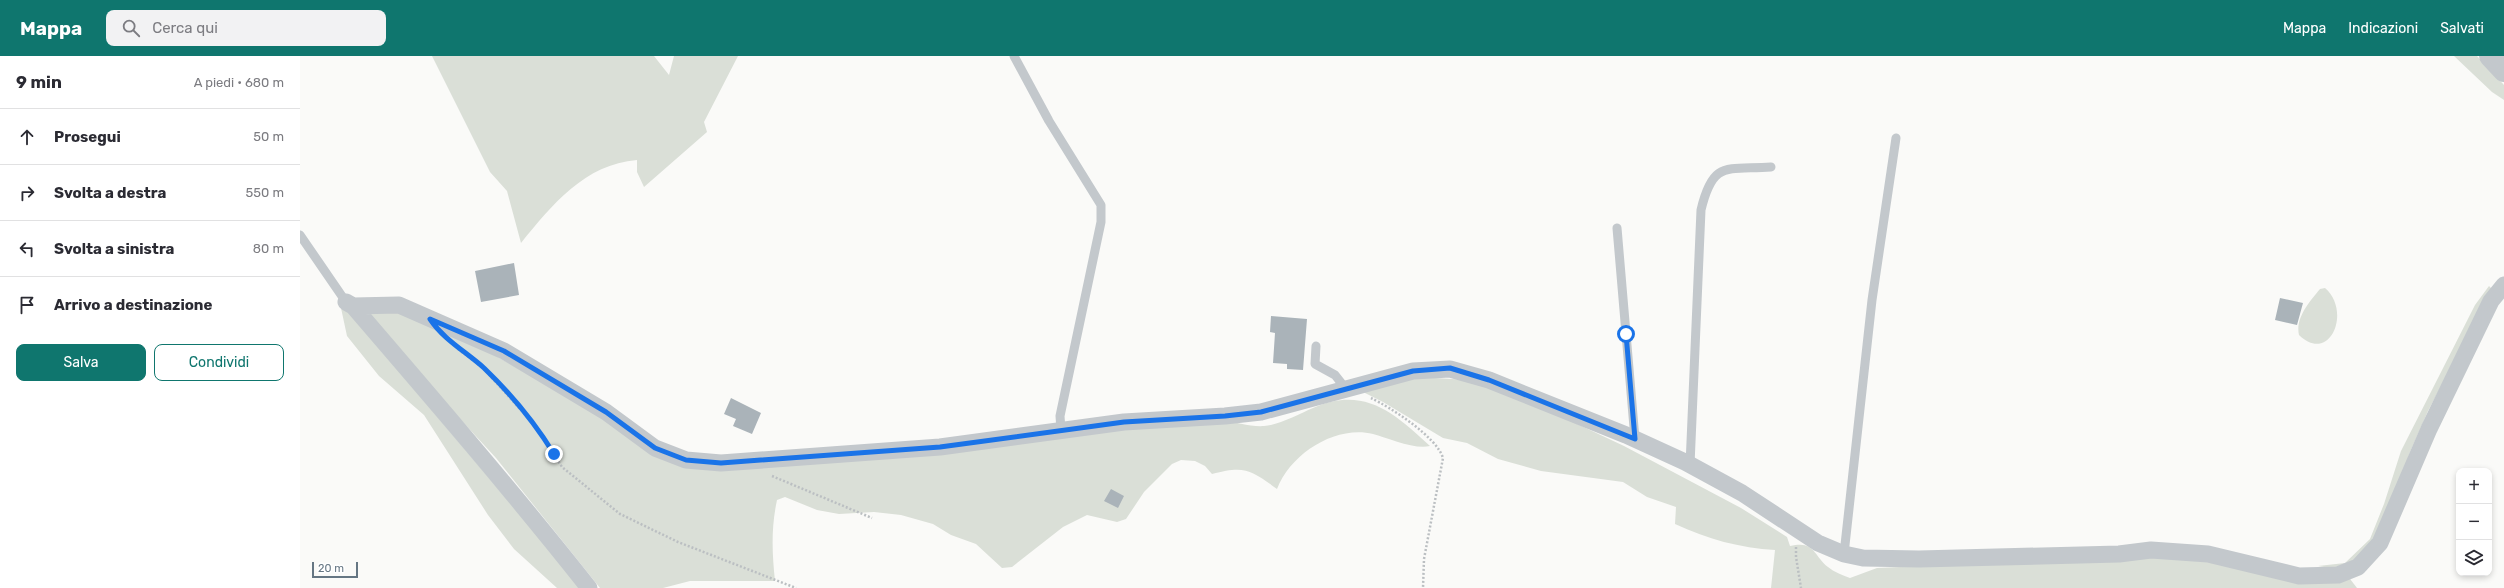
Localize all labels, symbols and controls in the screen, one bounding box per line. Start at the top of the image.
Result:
search box [106,10,386,46]
text: Mappa [20,17,82,40]
icon: search [120,17,142,39]
text: Cerca qui [152,19,218,37]
text: Mappa [2283,20,2326,37]
text: Indicazioni [2348,20,2418,37]
text: Salvati [2440,20,2484,37]
text: 9 min [16,72,62,92]
text: A piedi · 680 m [194,75,284,90]
icon: ahead [16,126,38,148]
text: Prosegui [54,128,121,146]
text: 50 m [253,129,284,144]
icon: right [16,182,38,204]
text: Svolta a destra [54,184,166,202]
text: 550 m [246,185,284,200]
icon: left [16,238,38,260]
text: Svolta a sinistra [54,240,174,258]
text: 80 m [253,241,284,256]
icon: arrive [16,294,38,316]
text: Arrivo a destinazione [54,296,212,314]
route start [1617,325,1635,343]
button: Salva [16,344,146,381]
button: Condividi [154,344,284,381]
route end [545,445,563,463]
map controls [2456,468,2492,576]
button: + [2456,468,2492,504]
button: − [2456,504,2492,540]
button: layers [2456,540,2492,576]
scale bar [312,560,358,579]
text: 20 m [318,562,344,575]

